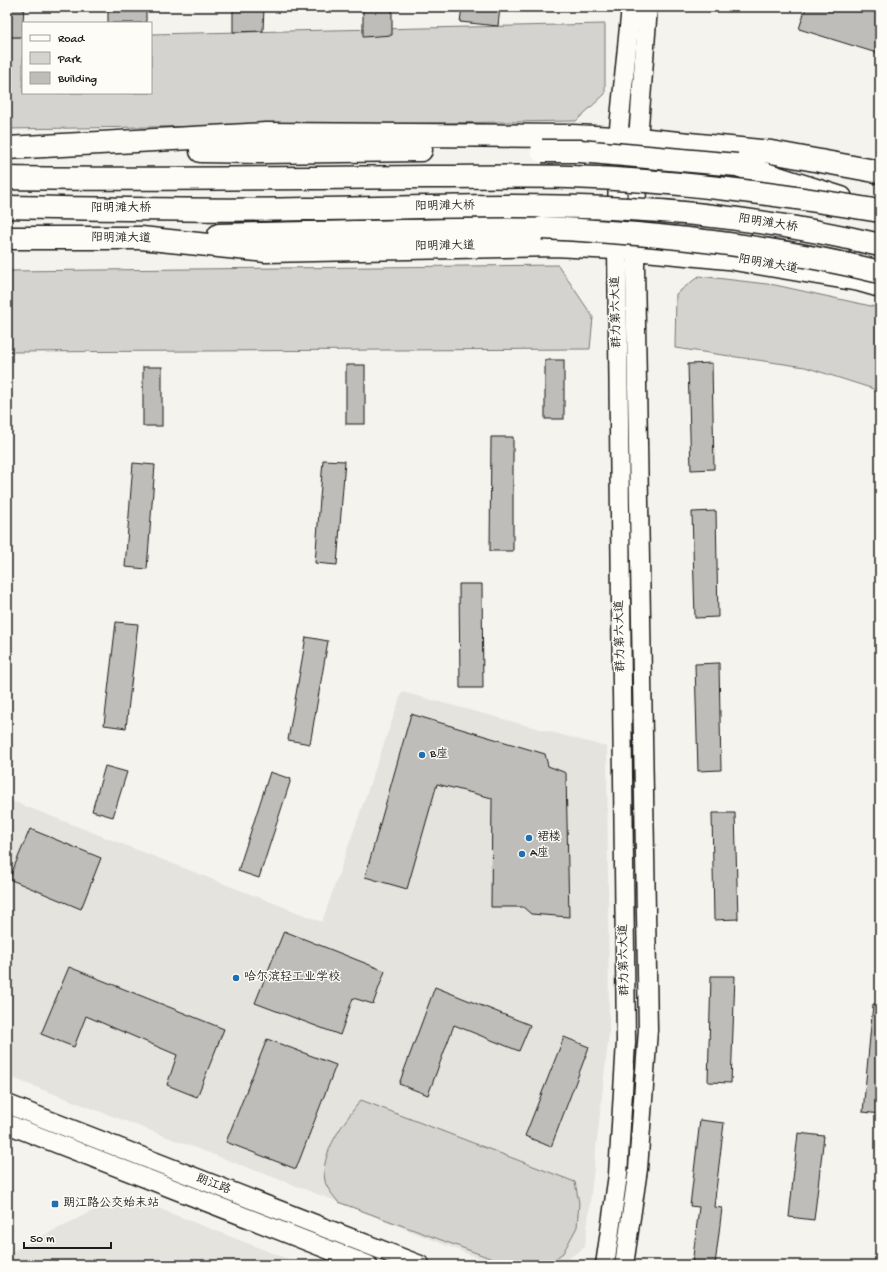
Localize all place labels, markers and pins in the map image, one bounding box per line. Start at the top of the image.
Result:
place label: B座 [429,747,448,762]
marker: B座 [417,750,427,760]
place label: 裙楼 [537,830,561,845]
marker: 裙楼 [524,833,534,843]
place label: A座 [530,846,549,861]
marker: A座 [517,849,527,859]
place label: 哈尔滨轻工业学校 [244,969,340,985]
marker: 哈尔滨轻工业学校 [231,973,241,983]
place label: 朗江路公交始末站 [63,1196,159,1211]
marker: 朗江路公交始末站 [50,1199,60,1209]

